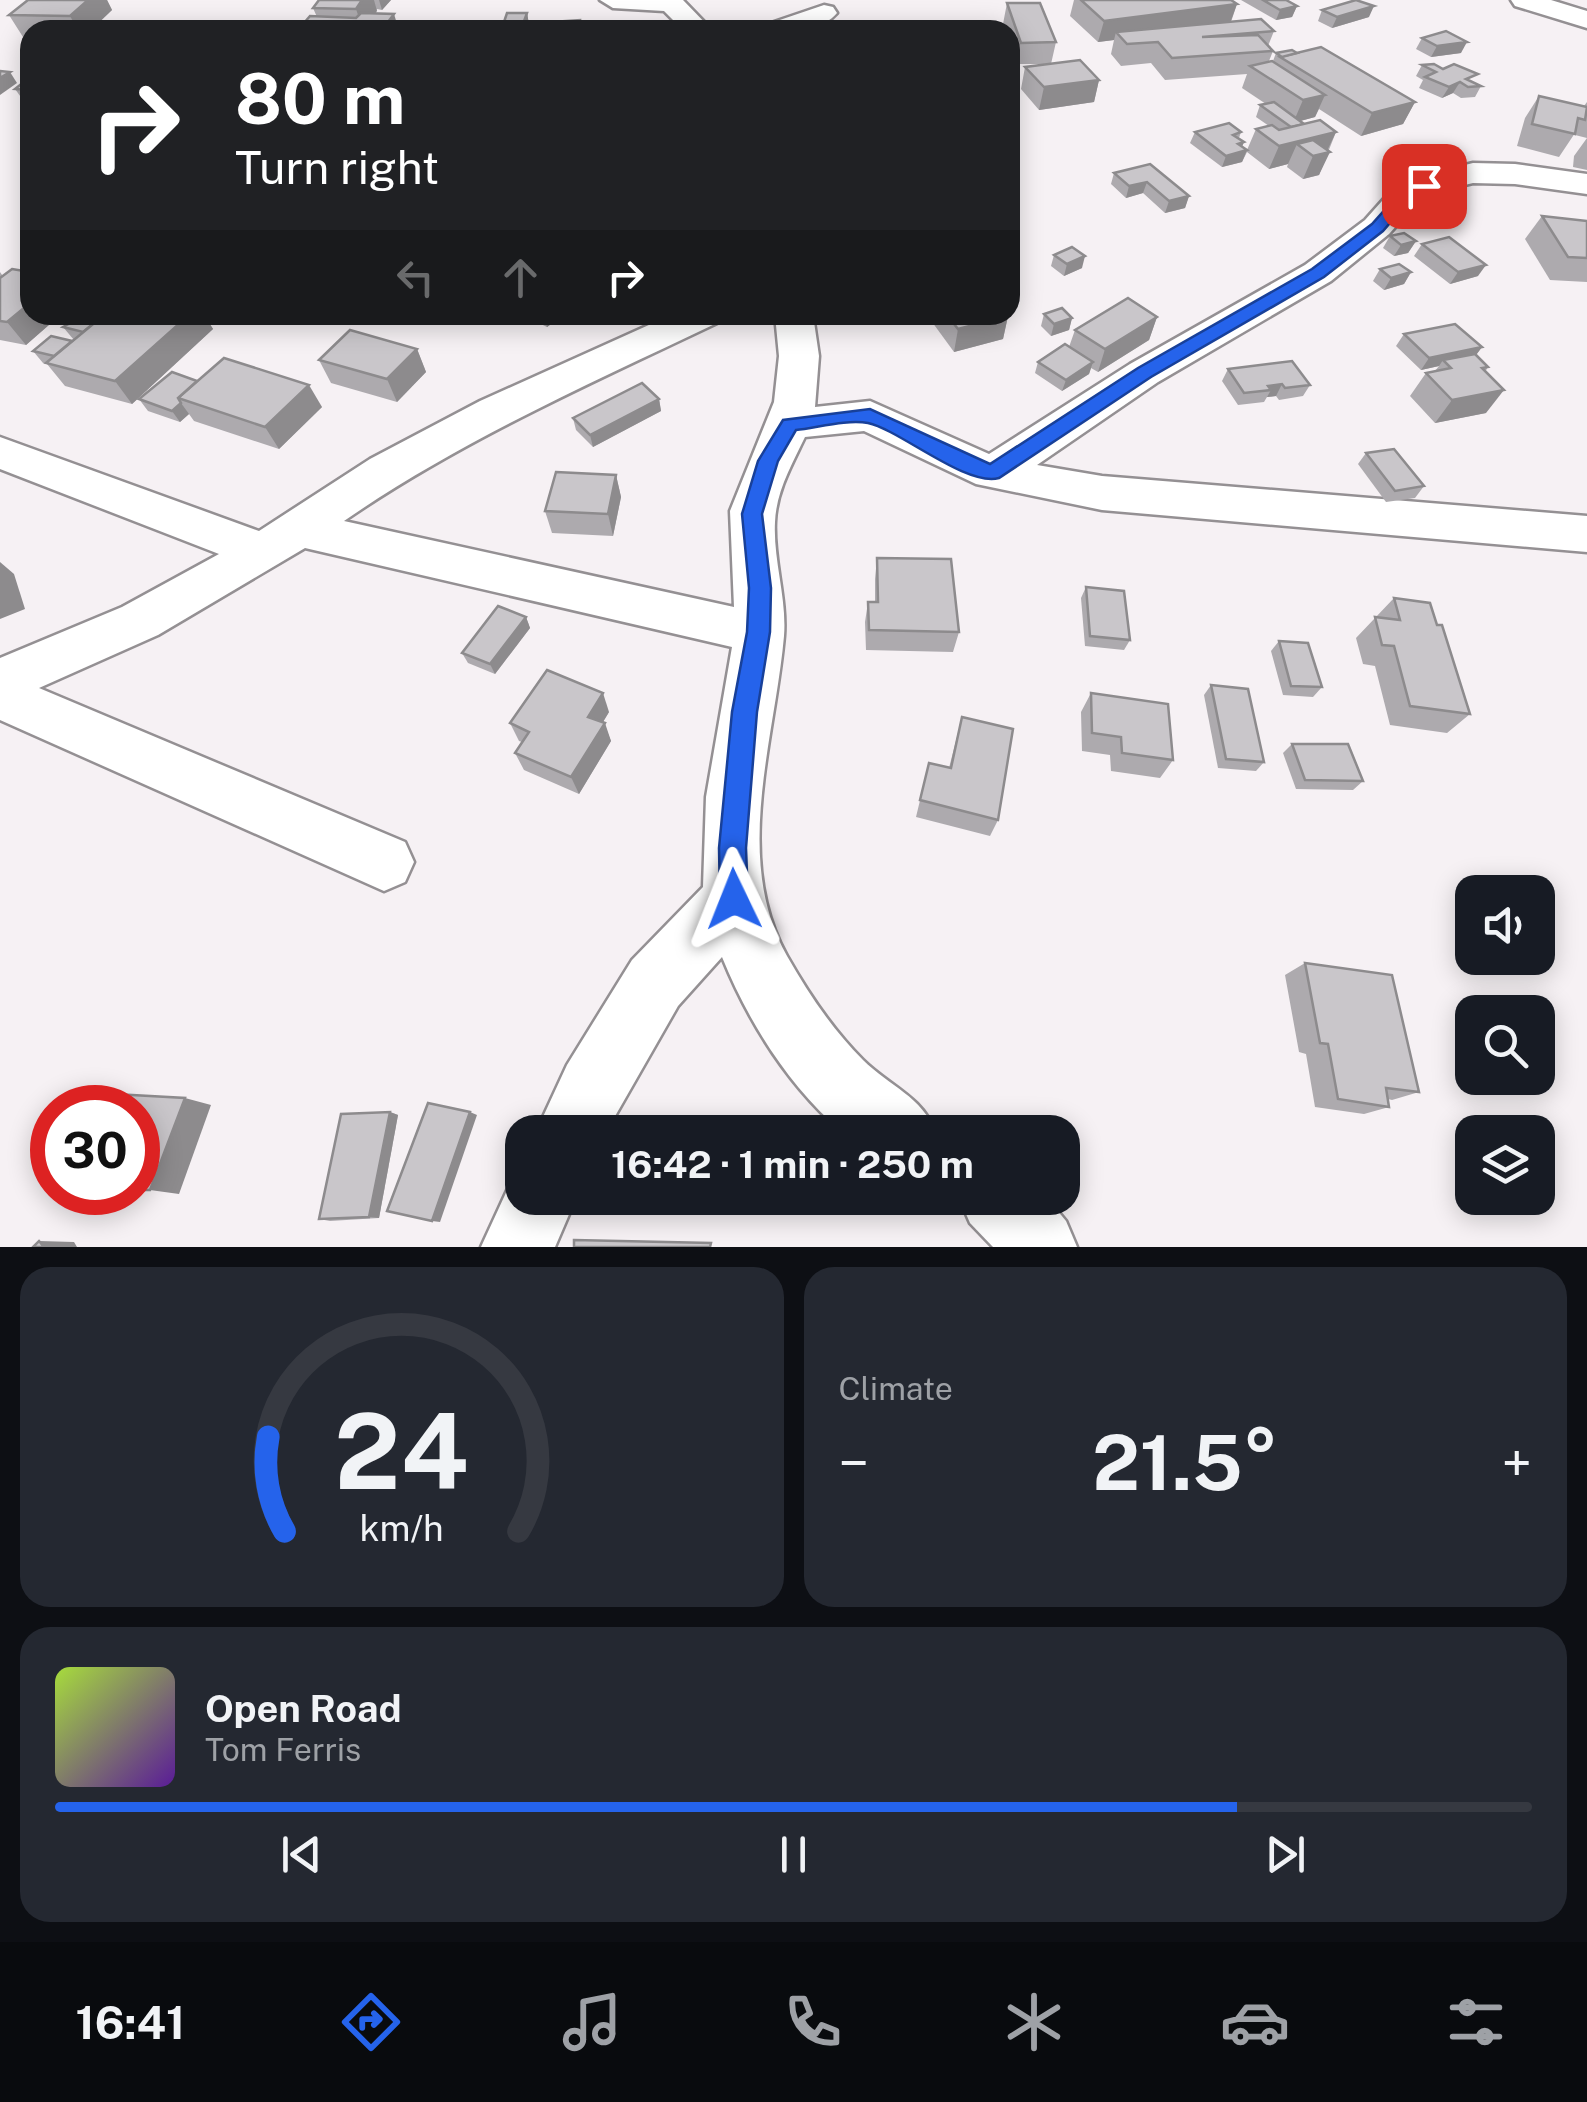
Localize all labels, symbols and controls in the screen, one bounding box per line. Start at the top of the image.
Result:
text: 80 m [235,57,405,140]
icon: right [70,60,200,190]
text: Turn right [235,141,439,194]
pin [1382,144,1467,229]
icon: arrive [1397,159,1452,214]
icon: left [388,250,443,305]
icon: ahead [493,250,548,305]
icon: right [598,250,653,305]
position arrow [682,847,786,951]
map controls [1455,875,1555,1215]
button: sound [1455,875,1555,975]
button: search [1455,995,1555,1095]
speed limit sign: 30 [30,1085,160,1215]
button: layers [1455,1115,1555,1215]
text: 16:42 · 1 min · 250 m [611,1142,974,1187]
text: Climate [839,1370,953,1407]
text: 24 [335,1390,469,1512]
text: 21.5° [1092,1419,1278,1507]
text: − [839,1431,869,1495]
text: + [1502,1431,1532,1495]
text: km/h [360,1507,444,1549]
text: Open Road [205,1686,402,1731]
text: Tom Ferris [205,1731,361,1768]
icon: previous [274,1827,329,1882]
icon: pause [766,1827,821,1882]
icon: next [1258,1827,1313,1882]
icon: directions [336,1987,406,2057]
icon: music [557,1987,627,2057]
icon: phone [778,1987,848,2057]
icon: climate [999,1987,1069,2057]
icon: car [1220,1987,1290,2057]
icon: filters [1441,1987,1511,2057]
text: 16:41 [76,1996,185,2049]

